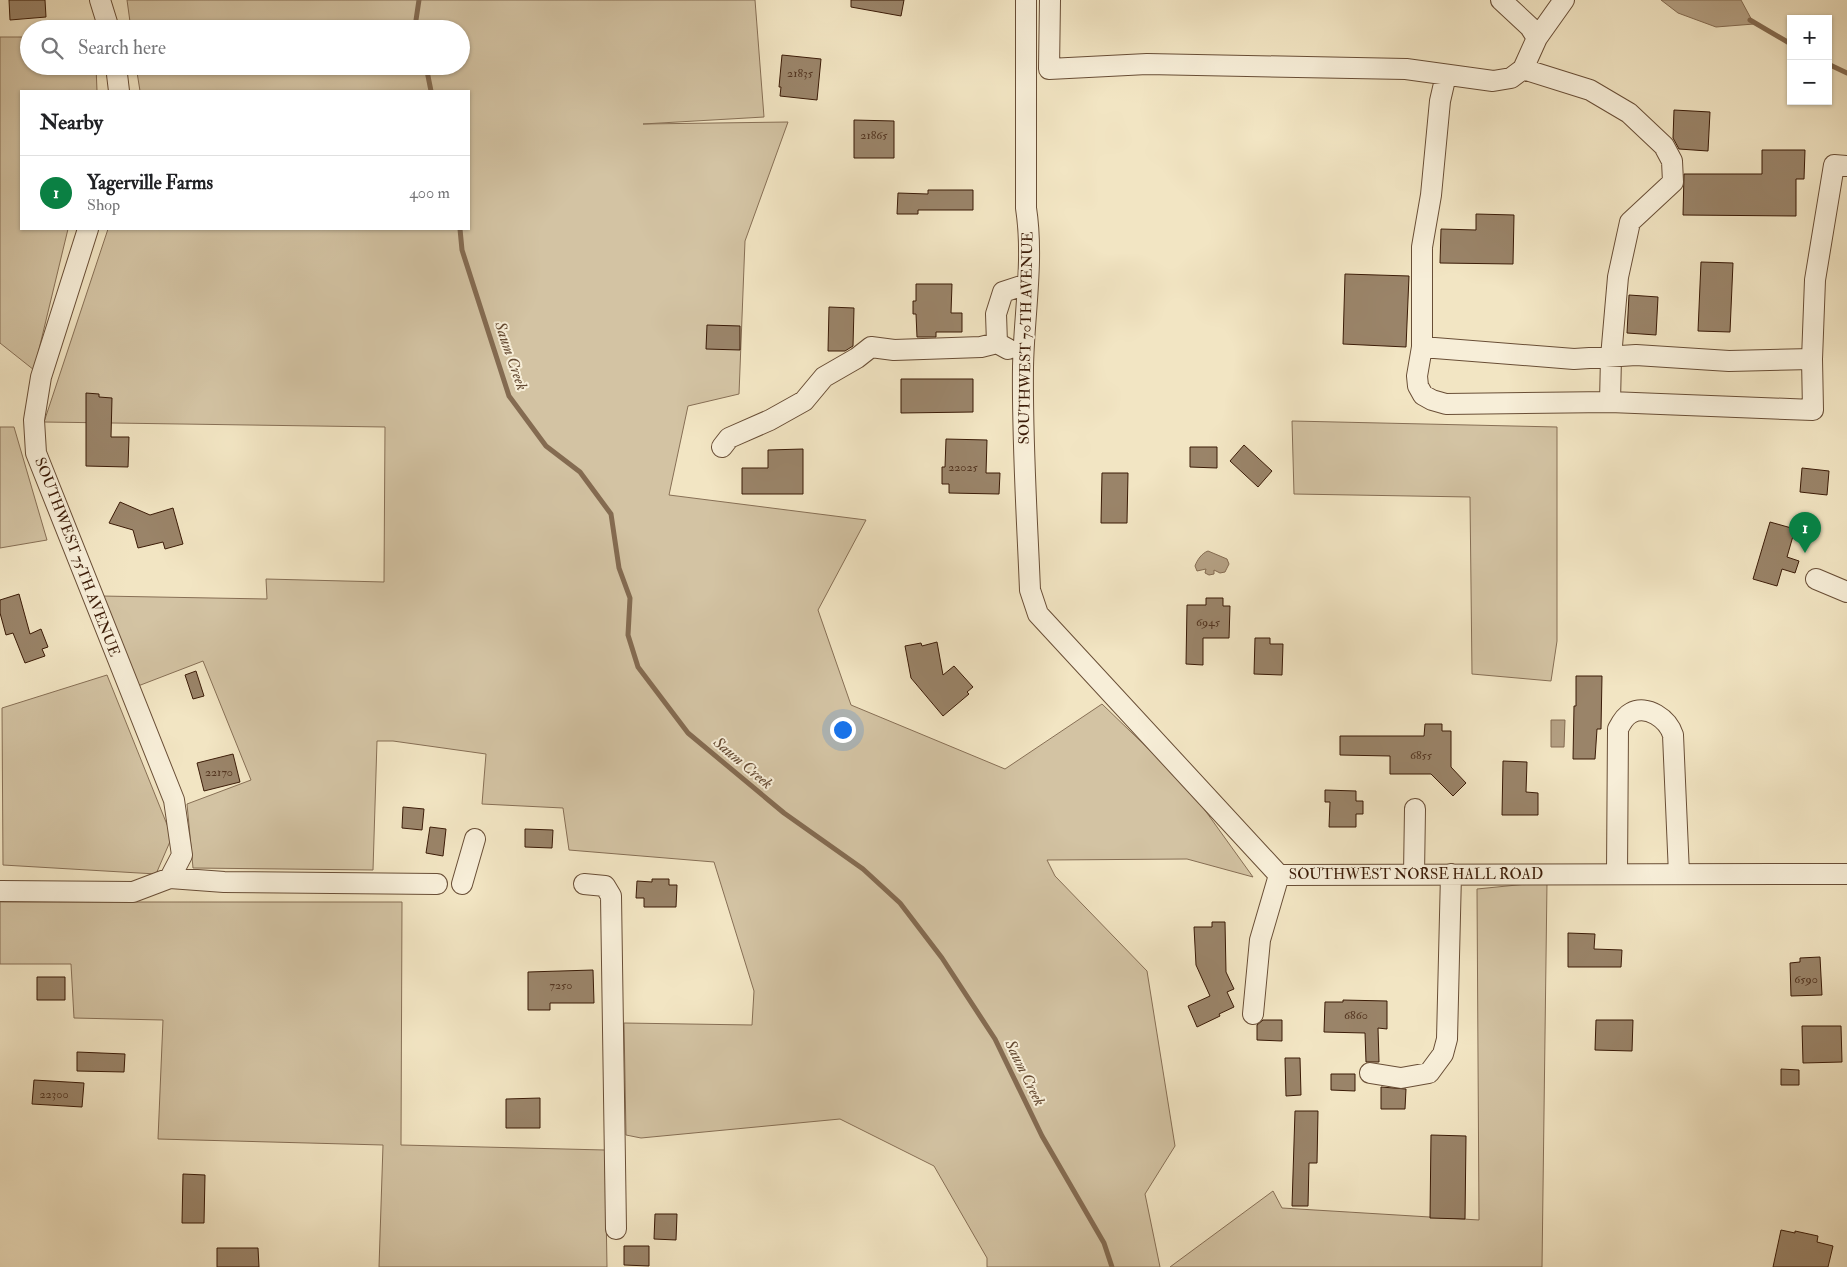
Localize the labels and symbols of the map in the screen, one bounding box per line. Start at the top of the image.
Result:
house number: 21835 [787,66,814,81]
house number: 21865 [860,128,888,143]
street label: SOUTHWEST 70TH AVENUE [1015,231,1037,445]
water label: Saum Creek [490,318,532,393]
street label: SOUTHWEST 75TH AVENUE [30,455,124,660]
house number: 22025 [948,460,979,475]
pin: 1 [1789,512,1821,553]
house number: 6945 [1196,615,1221,630]
your location [830,717,856,743]
water label: Saum Creek [708,732,777,794]
house number: 6855 [1410,748,1433,763]
house number: 22170 [205,765,233,780]
street label: SOUTHWEST NORSE HALL ROAD [1289,865,1543,884]
house number: 6590 [1794,972,1818,987]
house number: 7250 [550,978,572,993]
house number: 6860 [1344,1008,1368,1023]
water label: Saum Creek [1000,1036,1050,1110]
house number: 22300 [39,1087,69,1102]

